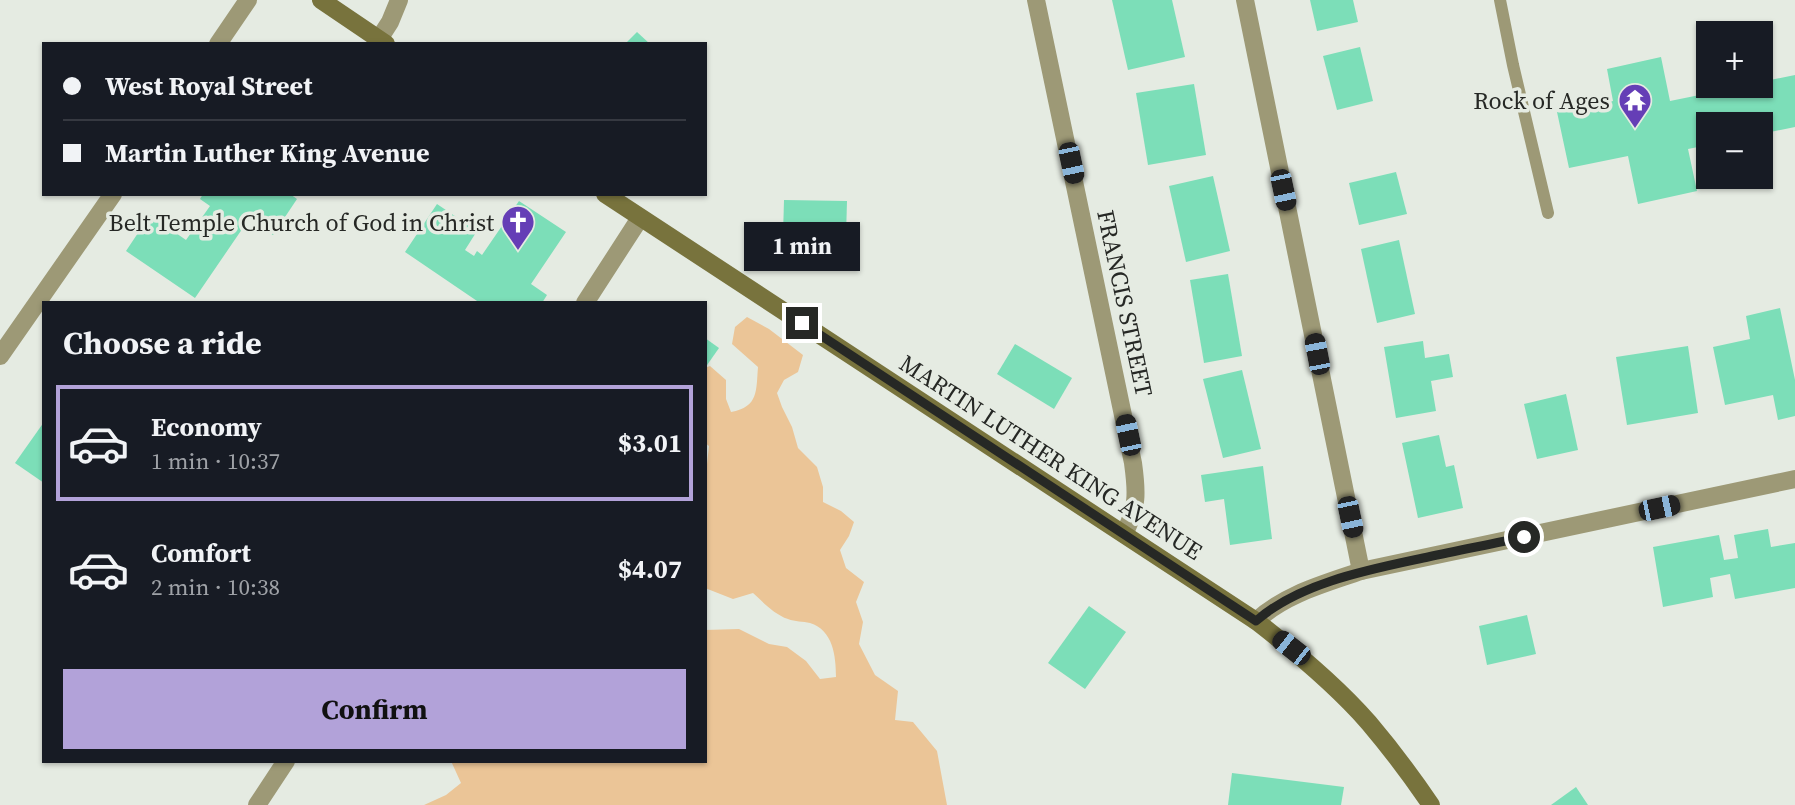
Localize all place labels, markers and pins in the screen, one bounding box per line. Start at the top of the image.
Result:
temple icon: Rock of Ages [1616,81,1654,130]
place label: Rock of Ages [1473,84,1610,117]
church icon: Belt Temple Church of God in Christ [499,203,537,252]
place label: Belt Temple Church of God in Christ [109,206,494,239]

